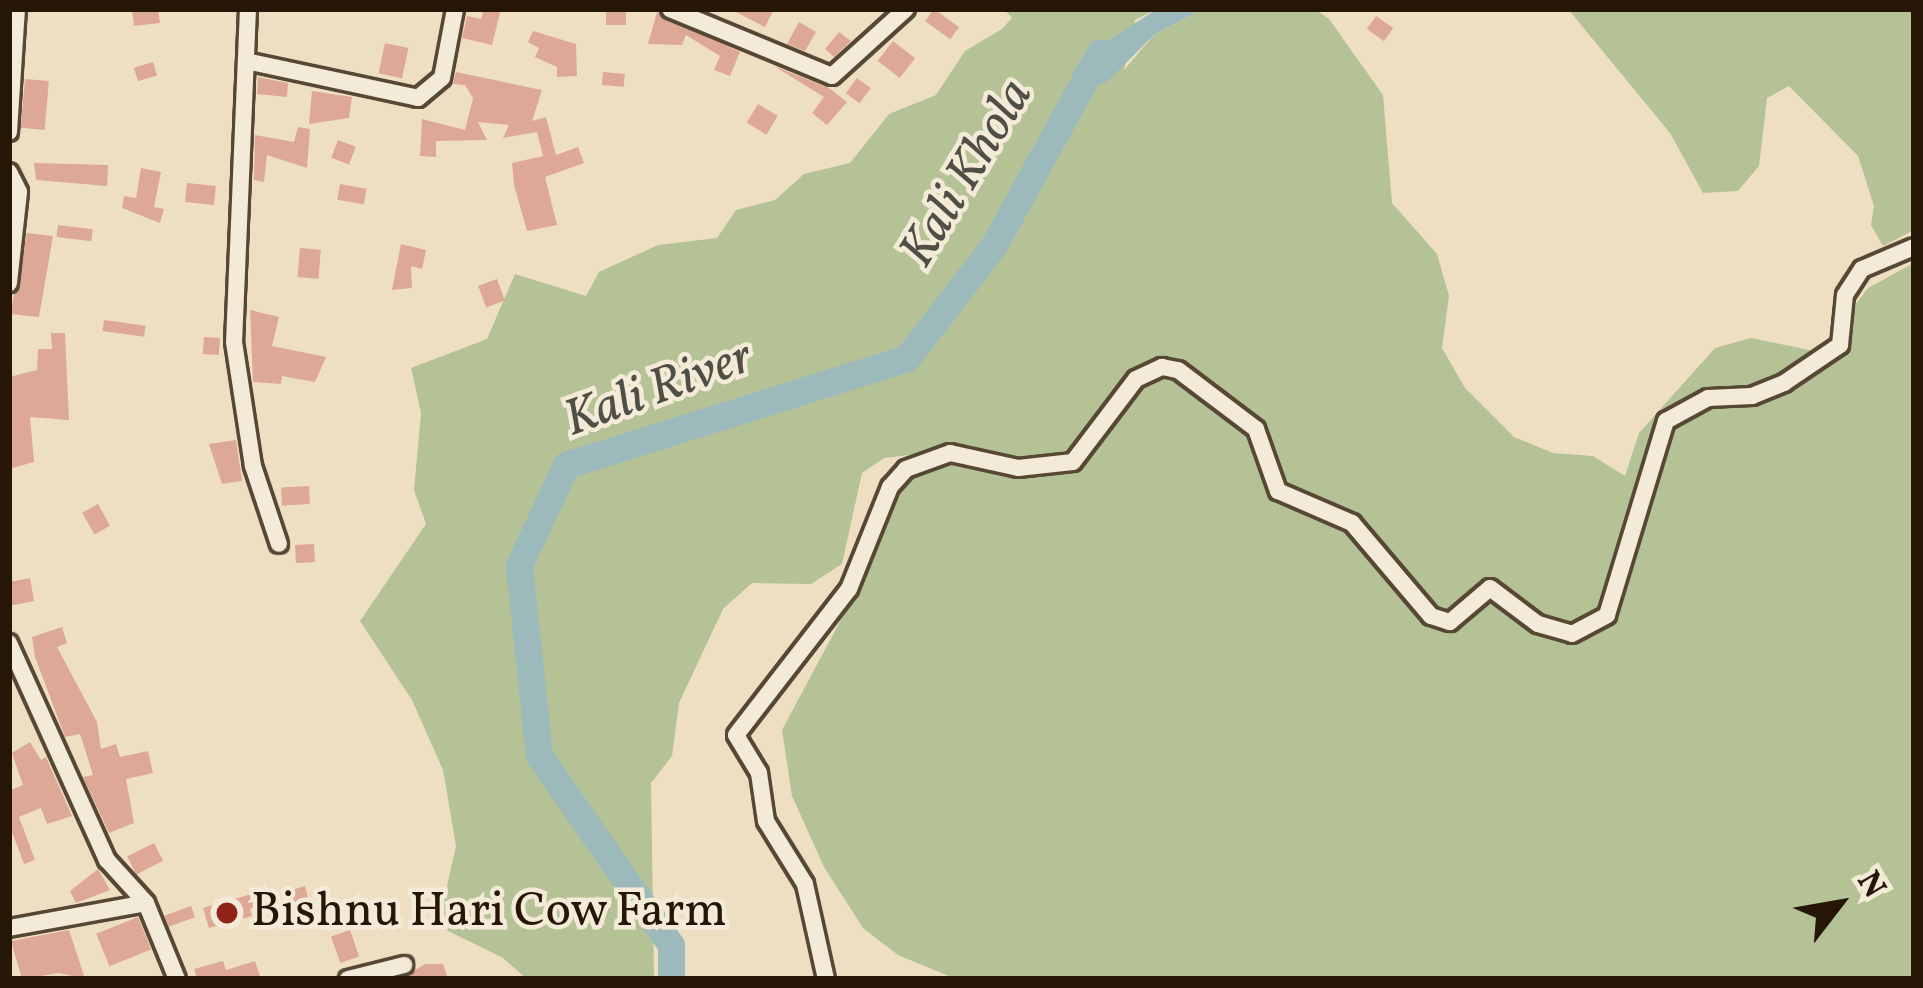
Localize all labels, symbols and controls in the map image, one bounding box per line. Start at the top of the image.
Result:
water label: Kali Khola [888,69,1048,279]
water label: Kali River [556,328,762,452]
north arrow [1779,844,1899,964]
text: N [1844,863,1896,908]
place label: Bishnu Hari Cow Farm [251,884,728,942]
marker: Bishnu Hari Cow Farm [214,900,240,926]

